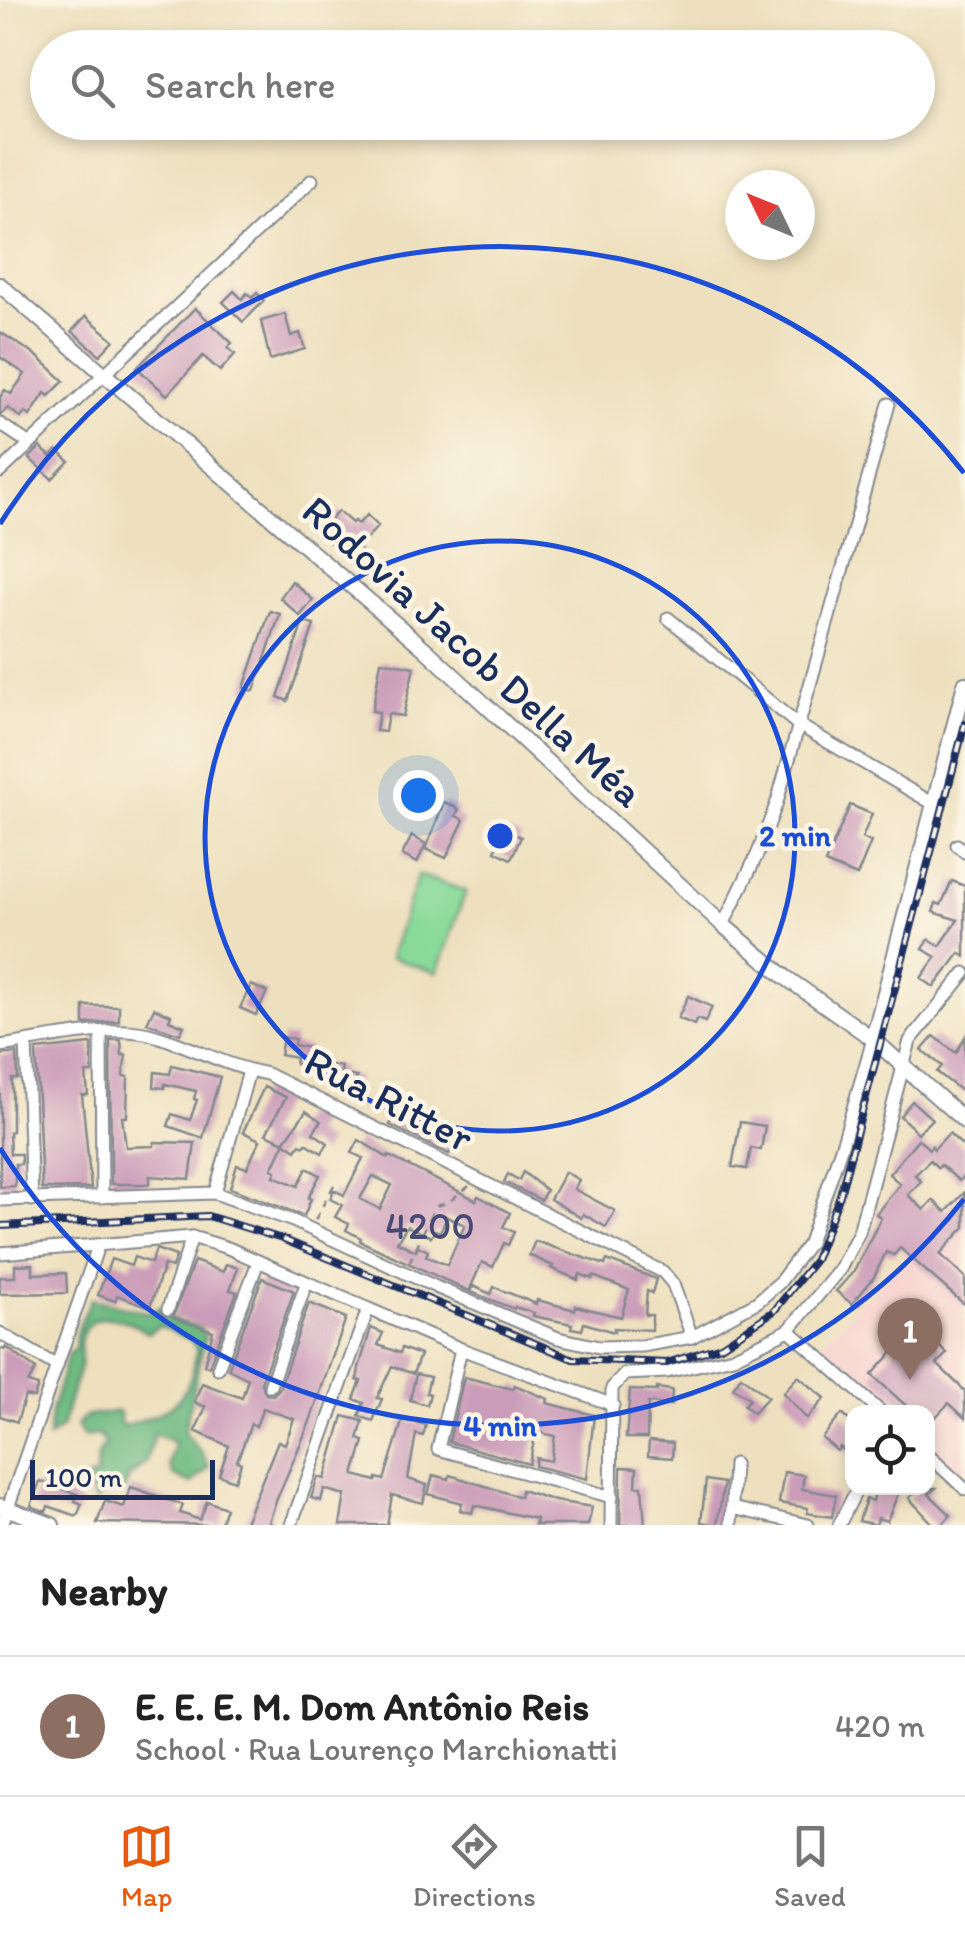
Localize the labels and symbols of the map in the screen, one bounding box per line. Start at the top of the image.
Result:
north arrow [725,170,815,260]
street label: Rodovia Jacob Della Méa [292,484,654,818]
your location [393,770,444,821]
text: 2 min [759,817,832,854]
centre of rings [482,818,518,854]
street label: Rua Ritter [296,1035,482,1163]
house number: 4200 [385,1203,475,1249]
pin: 1 [878,1298,942,1380]
text: 4 min [463,1407,538,1444]
scale bar [30,1455,215,1500]

